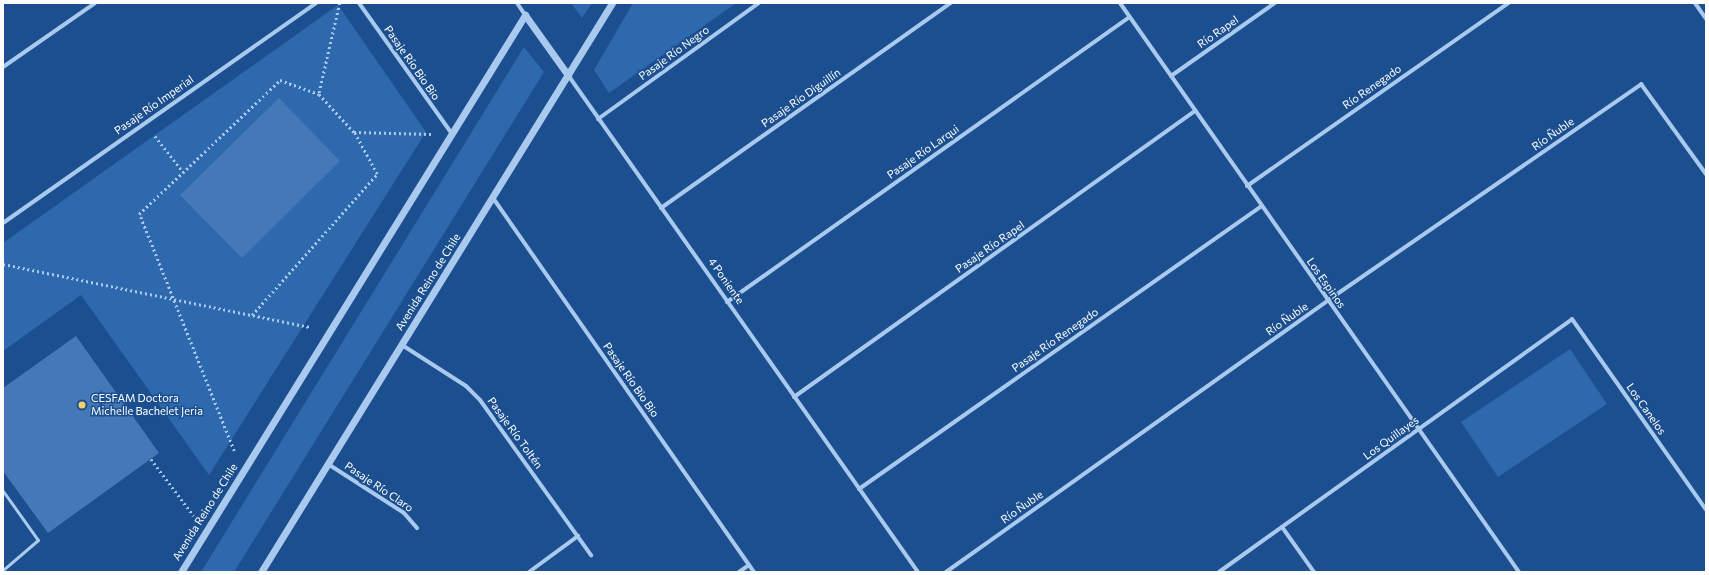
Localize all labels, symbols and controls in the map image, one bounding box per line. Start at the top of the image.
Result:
street label: Río Rapel [1195,13,1241,51]
street label: Pasaje Río Bio Bio [381,23,443,103]
street label: Pasaje Río Negro [636,23,712,83]
street label: Río Renegado [1340,62,1404,112]
street label: Pasaje Río Diguillín [759,66,843,130]
street label: Pasaje Río Imperial [112,73,196,137]
street label: Río Ñuble [1529,115,1577,153]
street label: Pasaje Río Larqui [885,122,961,182]
street label: Pasaje Río Rapel [953,218,1027,276]
street label: Avenida Reino de Chile [393,231,463,333]
street label: 4 Poniente [705,255,747,307]
street label: Los Espinos [1304,255,1348,311]
street label: Río Ñuble [1263,300,1311,338]
street label: Pasaje Río Renegado [1009,305,1101,375]
street label: Pasaje Río Bio Bio [600,340,662,420]
street label: Los Canelos [1624,381,1668,437]
place label: CESFAM Doctora Michelle Bachelet Jeria [91,392,203,418]
street label: Pasaje Río Toltén [485,395,545,471]
marker: CESFAM Doctora Michelle Bachelet Jeria [76,399,88,411]
street label: Los Quillayes [1361,413,1421,463]
street label: Pasaje Río Claro [342,459,416,515]
street label: Avenida Reino de Chile [170,461,240,563]
street label: Río Ñuble [998,488,1046,526]

